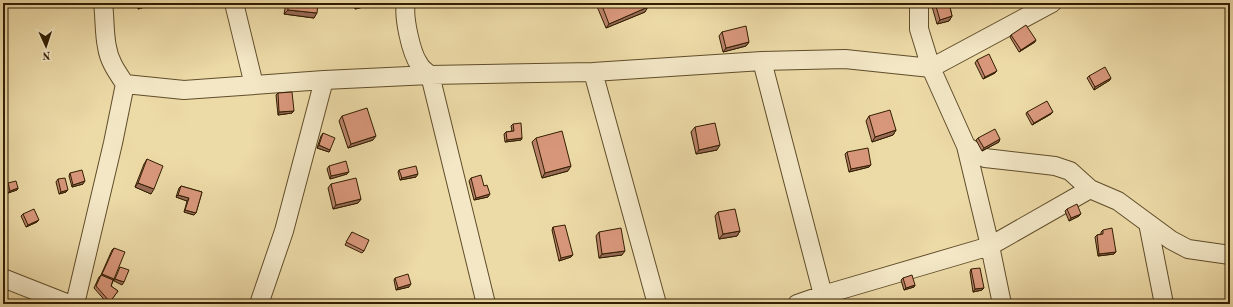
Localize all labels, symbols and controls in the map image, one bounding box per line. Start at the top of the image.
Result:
north arrow [26,26,66,66]
text: N [41,49,51,60]

